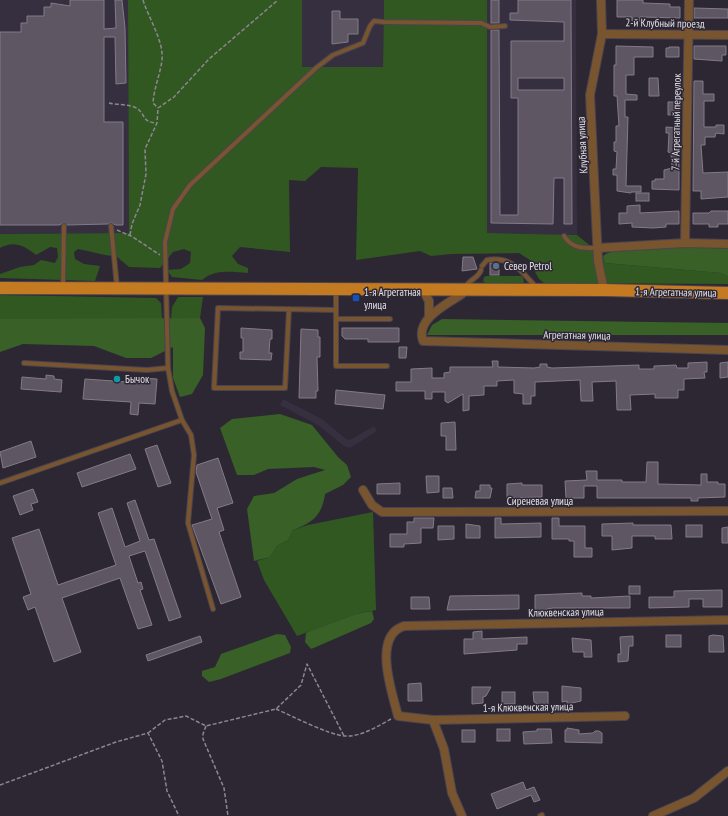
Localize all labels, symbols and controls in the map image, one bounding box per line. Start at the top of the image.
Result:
street label: 2-й Клубный проезд [625,15,705,31]
street label: 7-й Агрегатный переулок [668,73,684,171]
street label: Клубная улица [574,116,590,174]
place label: Север Petrol [504,259,552,273]
marker: Север Petrol [491,261,501,271]
street label: 1-я Агрегатная улица [635,284,717,300]
place label: 1-я Агрегатная улица [364,285,421,312]
marker: 1-я Агрегатная улица [351,293,361,303]
street label: Агрегатная улица [543,327,611,343]
place label: Бычок [125,372,150,386]
marker: Бычок [112,374,122,384]
street label: Сиреневая улица [507,494,573,508]
street label: Клюквенская улица [528,604,604,620]
street label: 1-я Клюквенская улица [483,699,573,715]

